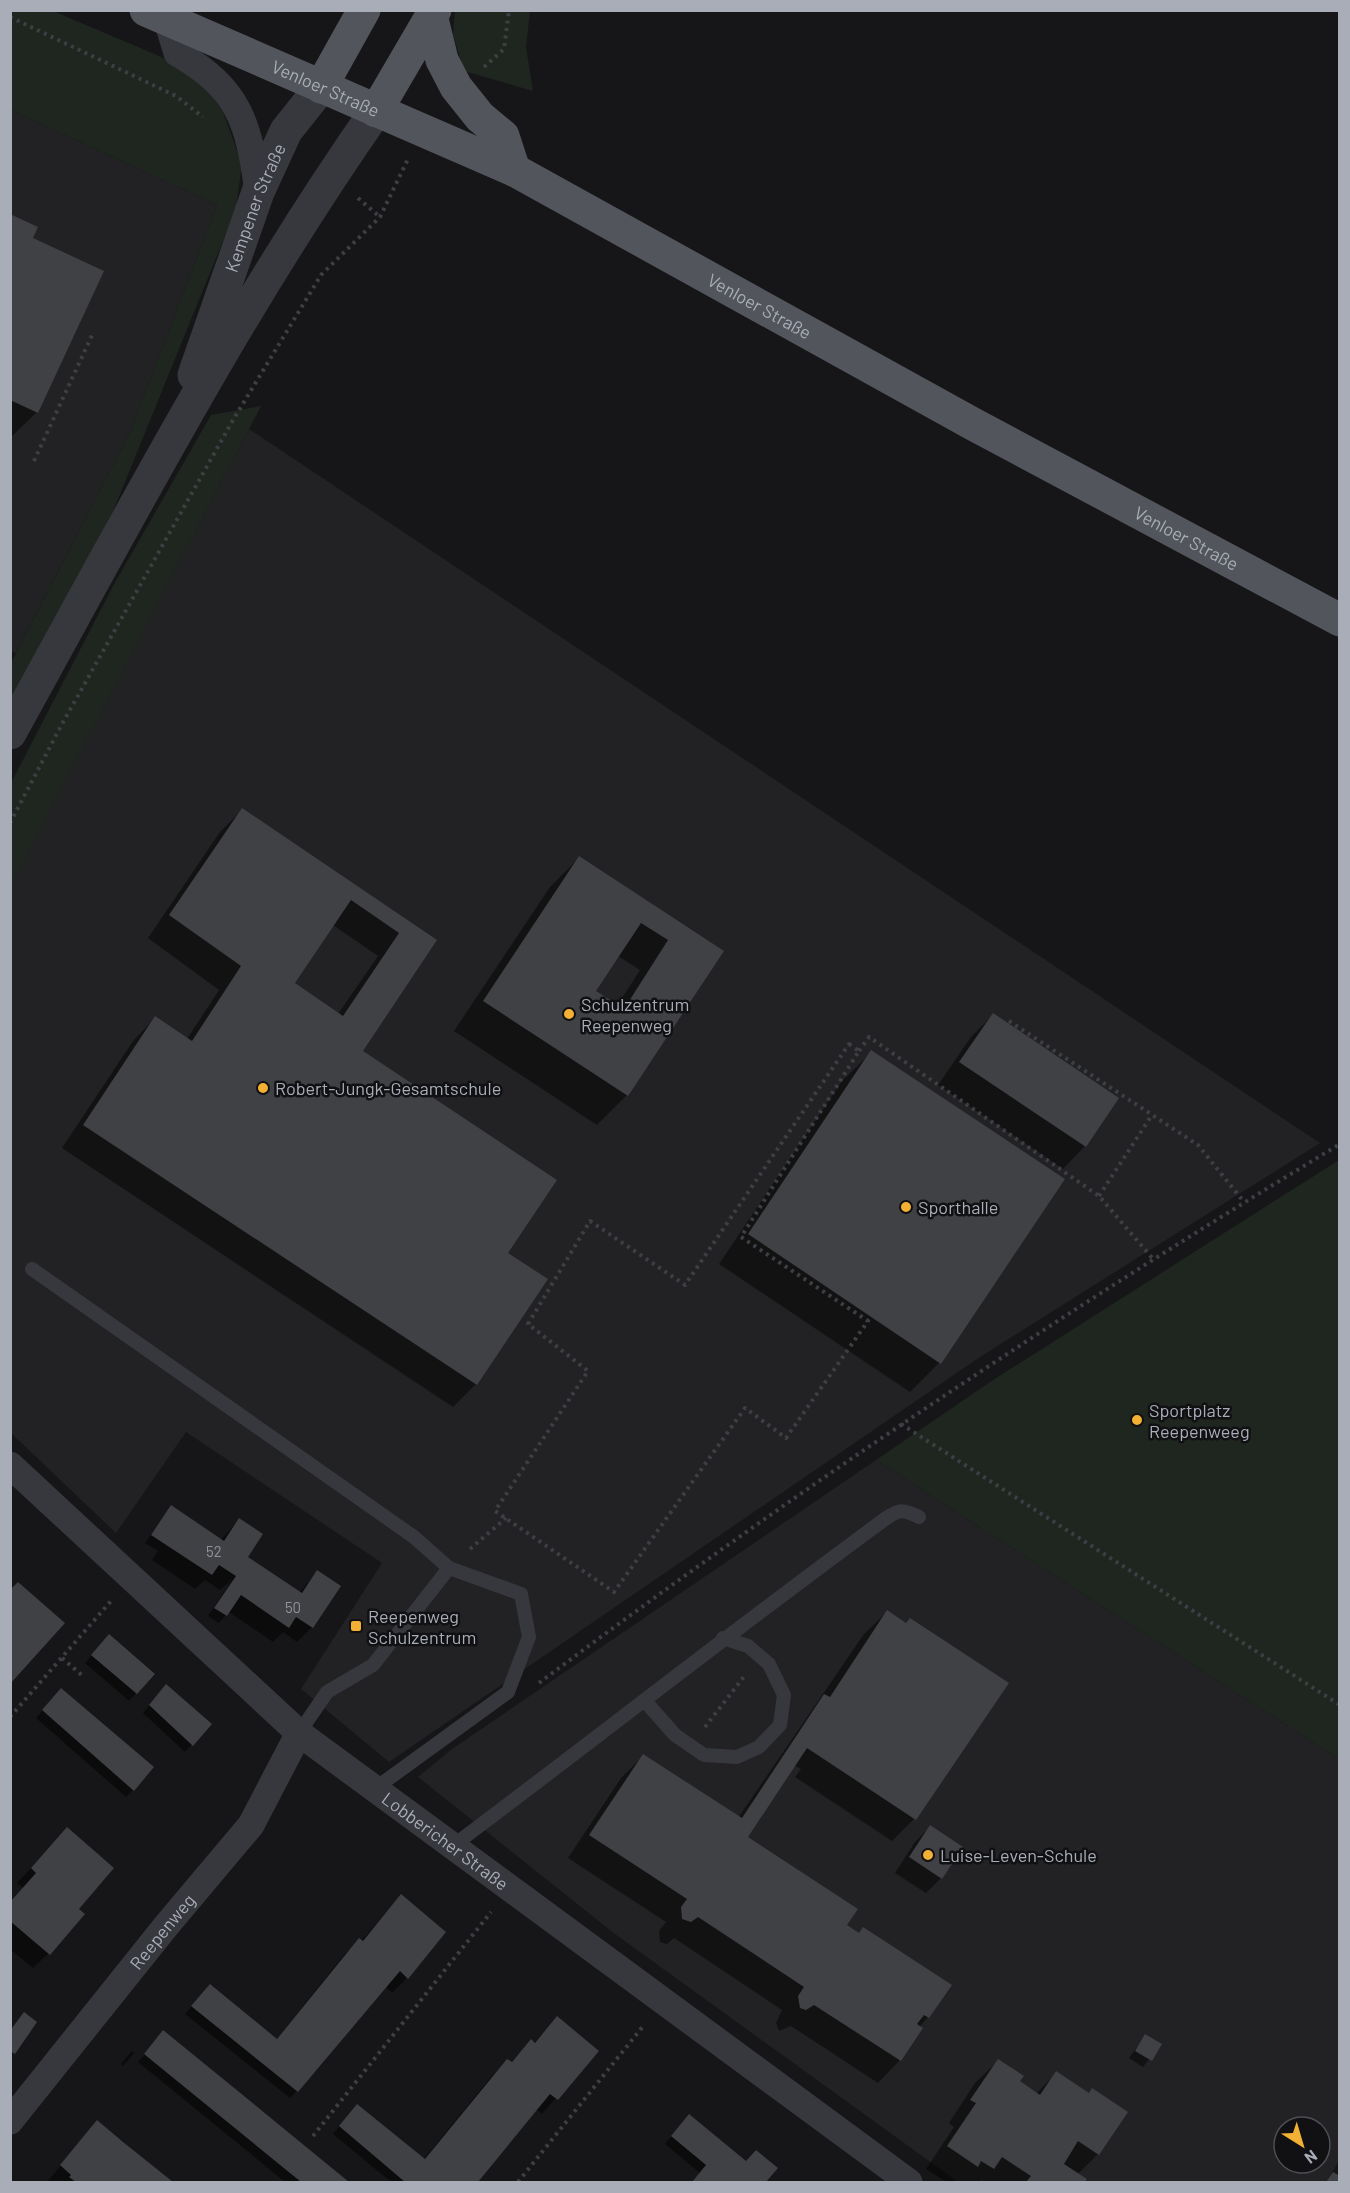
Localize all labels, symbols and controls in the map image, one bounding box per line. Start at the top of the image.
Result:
street label: Venloer Straße [269,55,383,121]
street label: Kempener Straße [220,140,290,275]
street label: Venloer Straße [704,268,815,343]
street label: Venloer Straße [1131,501,1243,575]
place label: Schulzentrum Reepenweg [581,993,689,1036]
marker: Schulzentrum Reepenweg [562,1007,576,1021]
place label: Robert-Jungk-Gesamtschule [275,1077,501,1099]
marker: Robert-Jungk-Gesamtschule [256,1081,270,1095]
place label: Sporthalle [918,1196,998,1218]
marker: Sporthalle [899,1200,913,1214]
place label: Sportplatz Reepenweeg [1149,1399,1250,1442]
marker: Sportplatz Reepenweeg [1130,1413,1144,1427]
house number: 52 [206,1542,222,1560]
house number: 50 [285,1598,301,1616]
place label: Reepenweg Schulzentrum [368,1605,476,1648]
marker: Reepenweg Schulzentrum [349,1619,363,1633]
street label: Lobbericher Straße [378,1787,513,1895]
place label: Luise-Leven-Schule [940,1844,1097,1866]
marker: Luise-Leven-Schule [921,1848,935,1862]
street label: Reepenweg [125,1889,199,1974]
north arrow [1272,2115,1332,2175]
text: N [1301,2147,1321,2168]

